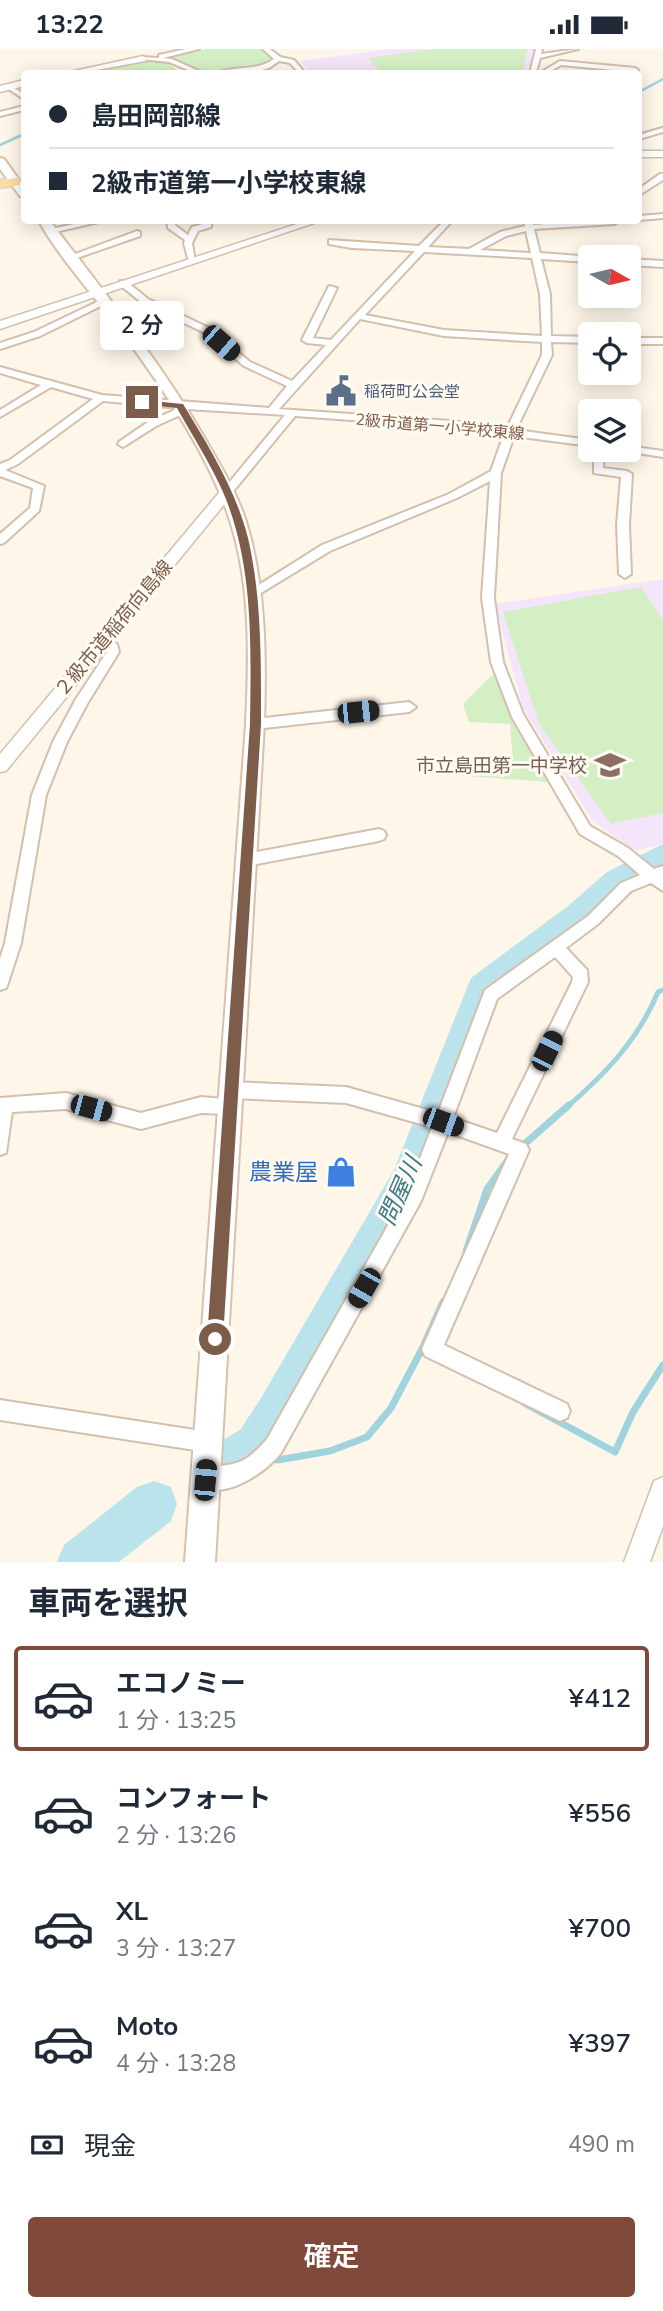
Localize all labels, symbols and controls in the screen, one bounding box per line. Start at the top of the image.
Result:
text: 13:22 [35,7,104,42]
text: 島田岡部線 [91,99,221,134]
text: 2級市道第一小学校東線 [91,166,367,201]
north arrow [578,245,640,308]
map controls [578,245,641,462]
callout: 2 分 [100,301,184,349]
text: 2 分 [121,310,163,341]
car [199,321,244,365]
button: locate [578,322,641,385]
public building icon: 稲荷町公会堂 [324,374,358,408]
place label: 稲荷町公会堂 [364,381,460,403]
route end [126,386,158,418]
button: layers [578,399,641,462]
street label: 2級市道第一小学校東線 [354,409,525,445]
street label: ２級市道稲荷向島線 [49,555,179,703]
car [337,699,380,725]
school or university icon: 市立島田第一中学校 [593,748,627,782]
place label: 市立島田第一中学校 [416,753,587,779]
car [529,1028,566,1074]
car [68,1092,115,1124]
car [420,1105,467,1139]
water label: 問屋川 [371,1149,430,1230]
shop icon: 農業屋 [324,1155,358,1189]
place label: 農業屋 [249,1157,318,1188]
car [345,1265,384,1311]
route start [199,1323,231,1355]
car [193,1458,218,1502]
text: 車両を選択 [28,1582,188,1625]
text: エコノミー [116,1666,246,1701]
icon: car [32,1667,95,1730]
text: ¥412 [569,1681,631,1716]
text: 1 分 · 13:25 [116,1705,236,1736]
text: コンフォート [116,1781,271,1816]
icon: car [32,1782,95,1845]
text: ¥556 [569,1796,631,1831]
text: 2 分 · 13:26 [116,1820,236,1851]
text: XL [116,1894,148,1929]
icon: car [32,1897,95,1960]
text: ¥700 [569,1911,631,1946]
text: 3 分 · 13:27 [116,1933,236,1964]
text: Moto [116,2009,178,2044]
icon: car [32,2012,95,2075]
text: ¥397 [569,2026,631,2061]
text: 4 分 · 13:28 [116,2048,236,2079]
icon: cash [28,2126,66,2164]
text: 現金 [84,2129,136,2164]
text: 490 m [568,2129,635,2160]
button: 確定 [28,2217,635,2297]

